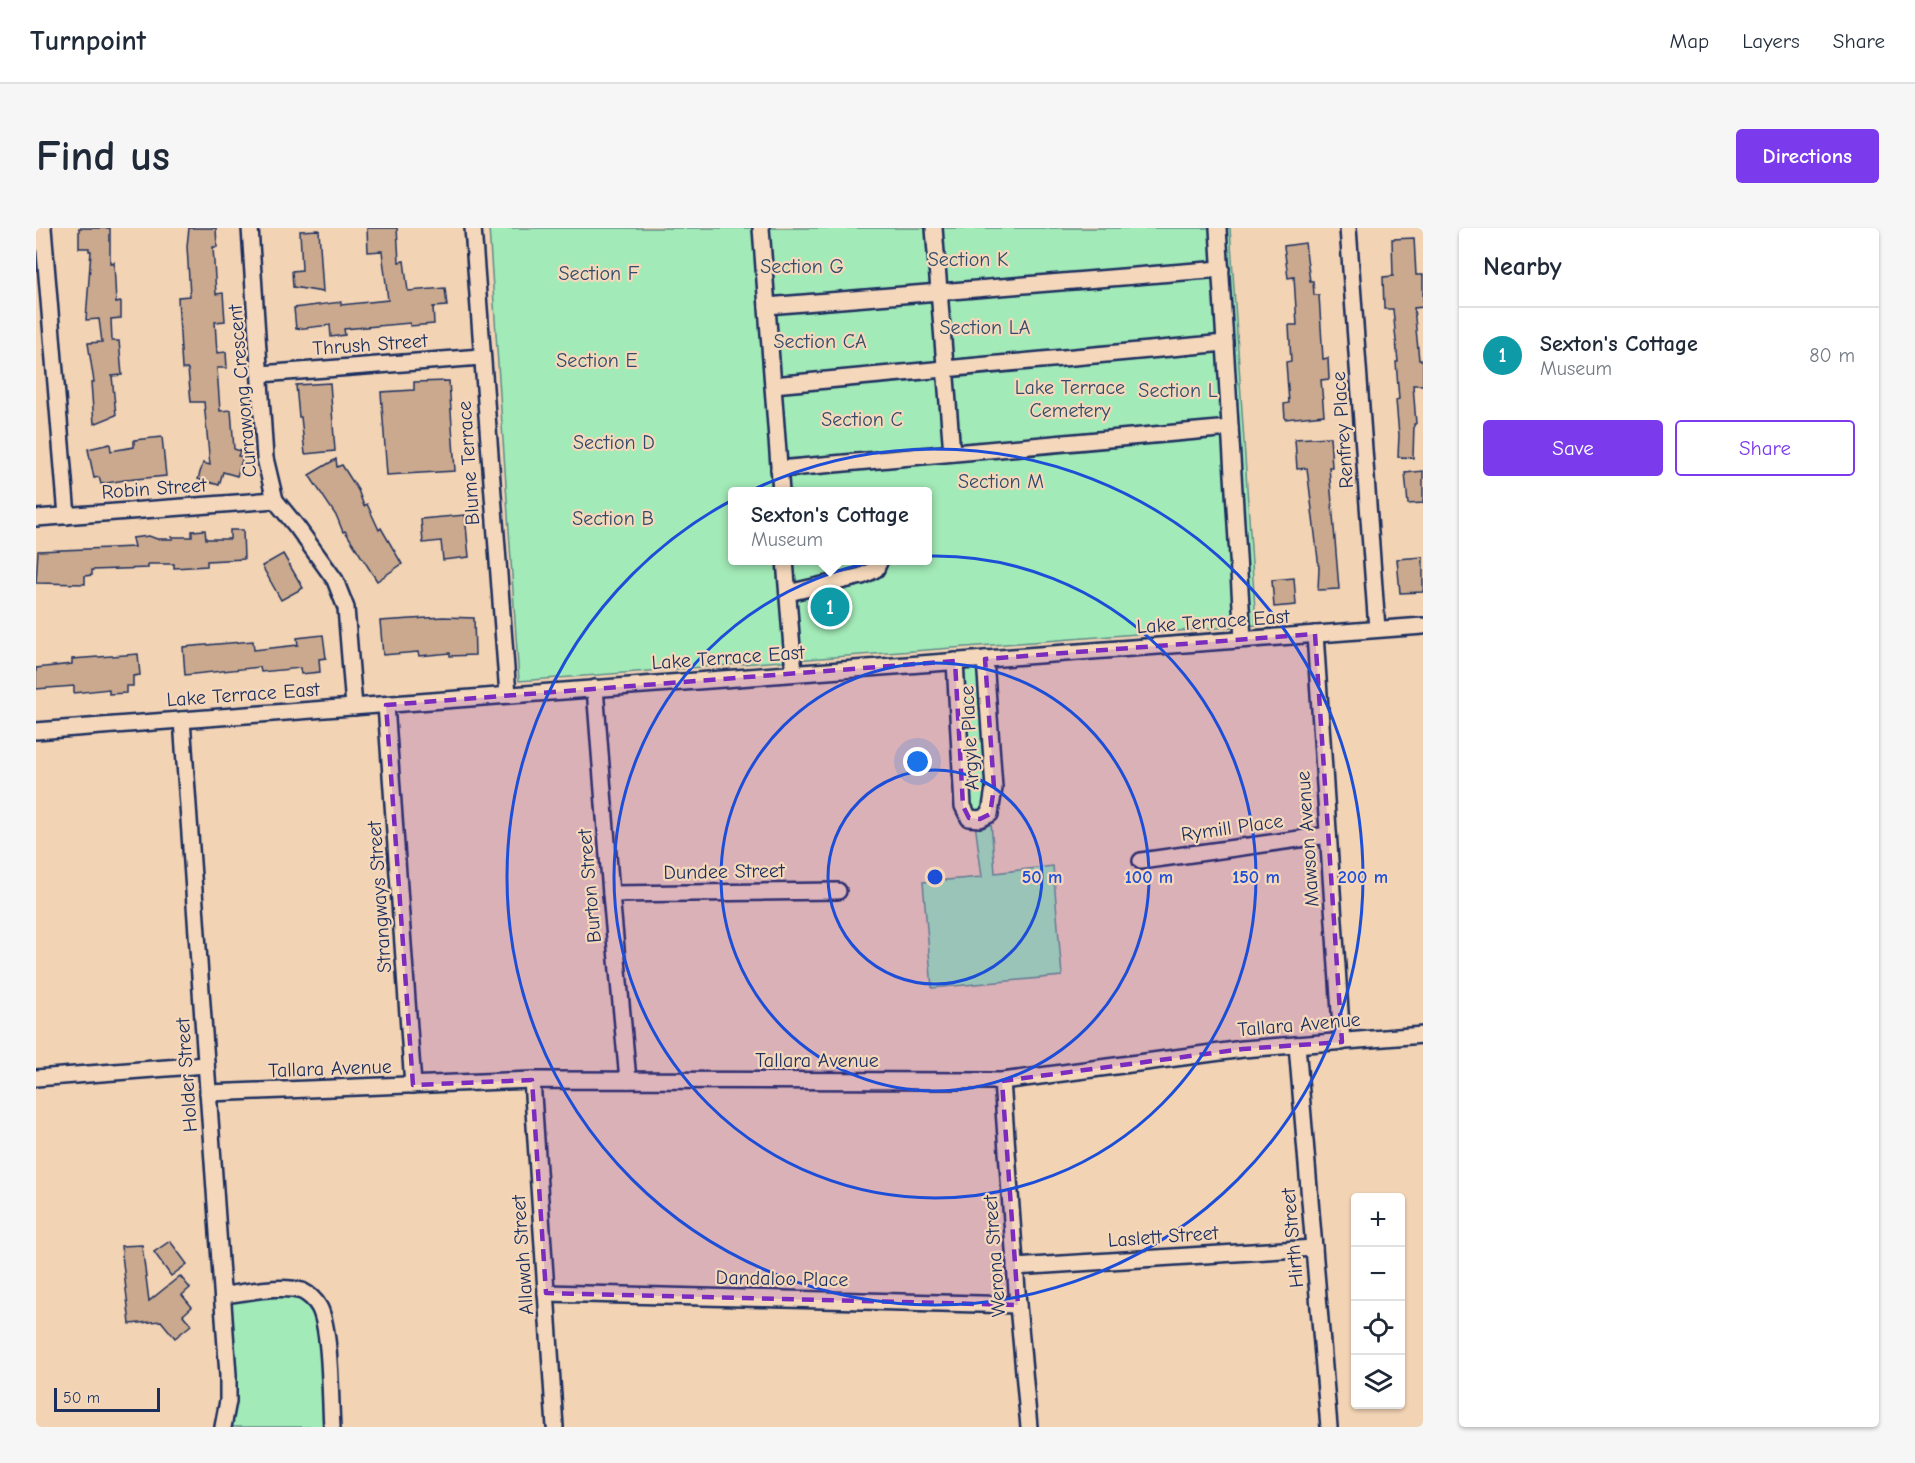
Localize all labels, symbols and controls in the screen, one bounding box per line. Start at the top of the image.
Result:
text: Turnpoint [30,25,146,57]
text: Map [1670,29,1709,53]
text: Layers [1742,29,1800,53]
text: Share [1833,29,1885,53]
button: Directions [1736,129,1879,183]
text: Find us [36,132,170,181]
park label: Section K [928,248,1008,271]
text: Nearby [1483,252,1562,282]
park label: Section G [760,255,844,278]
park label: Section F [559,262,640,285]
street label: Currawong Crescent [223,302,262,478]
park label: Section LA [940,316,1031,339]
street label: Thrush Street [312,329,430,360]
park label: Section CA [773,330,867,353]
text: Sexton's Cottage [1540,331,1698,357]
text: 1 [1499,344,1506,367]
text: 80 m [1809,344,1855,367]
park label: Section E [556,349,638,372]
text: Museum [1540,357,1612,380]
street label: Renfrey Place [1327,371,1358,489]
park label: Lake Terrace Cemetery [1015,376,1125,422]
park label: Section L [1138,379,1218,402]
street label: Blume Terrace [453,400,484,526]
park label: Section C [821,408,903,431]
button: Save [1483,420,1663,476]
button: Share [1675,420,1855,476]
park label: Section D [573,431,655,454]
park label: Section M [958,470,1044,493]
street label: Robin Street [101,473,209,504]
popup [728,487,932,565]
text: Sexton's Cottage [751,502,909,528]
park label: Section B [572,507,654,530]
text: Museum [751,528,823,551]
pin: 1 [810,584,850,629]
street label: Lake Terrace East [1136,605,1292,638]
street label: Lake Terrace East [651,641,807,674]
street label: Lake Terrace East [166,678,322,711]
street label: Argyle Place [955,685,984,791]
your location [903,747,932,776]
street label: Mawson Avenue [1291,770,1324,908]
street label: Rymill Place [1179,809,1285,846]
street label: Strangways Street [363,819,396,974]
street label: Burton Street [573,827,606,944]
street label: Dundee Street [663,859,786,884]
centre of rings [925,867,945,887]
text: 50 m [1022,867,1062,888]
text: 100 m [1125,867,1173,888]
text: 150 m [1232,867,1280,888]
text: 200 m [1338,867,1388,888]
street label: Tallara Avenue [1237,1008,1362,1041]
street label: Holder Street [171,1016,202,1133]
street label: Tallara Avenue [755,1049,879,1072]
street label: Tallara Avenue [268,1055,392,1082]
street label: Hirth Street [1277,1186,1308,1289]
street label: Allawah Street [507,1193,538,1316]
street label: Werona Street [979,1193,1010,1318]
map controls [1351,1193,1405,1409]
button: + [1351,1193,1405,1247]
street label: Laslett Street [1107,1221,1220,1252]
button: − [1351,1247,1405,1301]
street label: Dandaloo Place [715,1266,849,1291]
button: locate [1351,1301,1405,1355]
button: layers [1351,1355,1405,1409]
scale bar [54,1385,160,1412]
text: 50 m [63,1389,100,1407]

